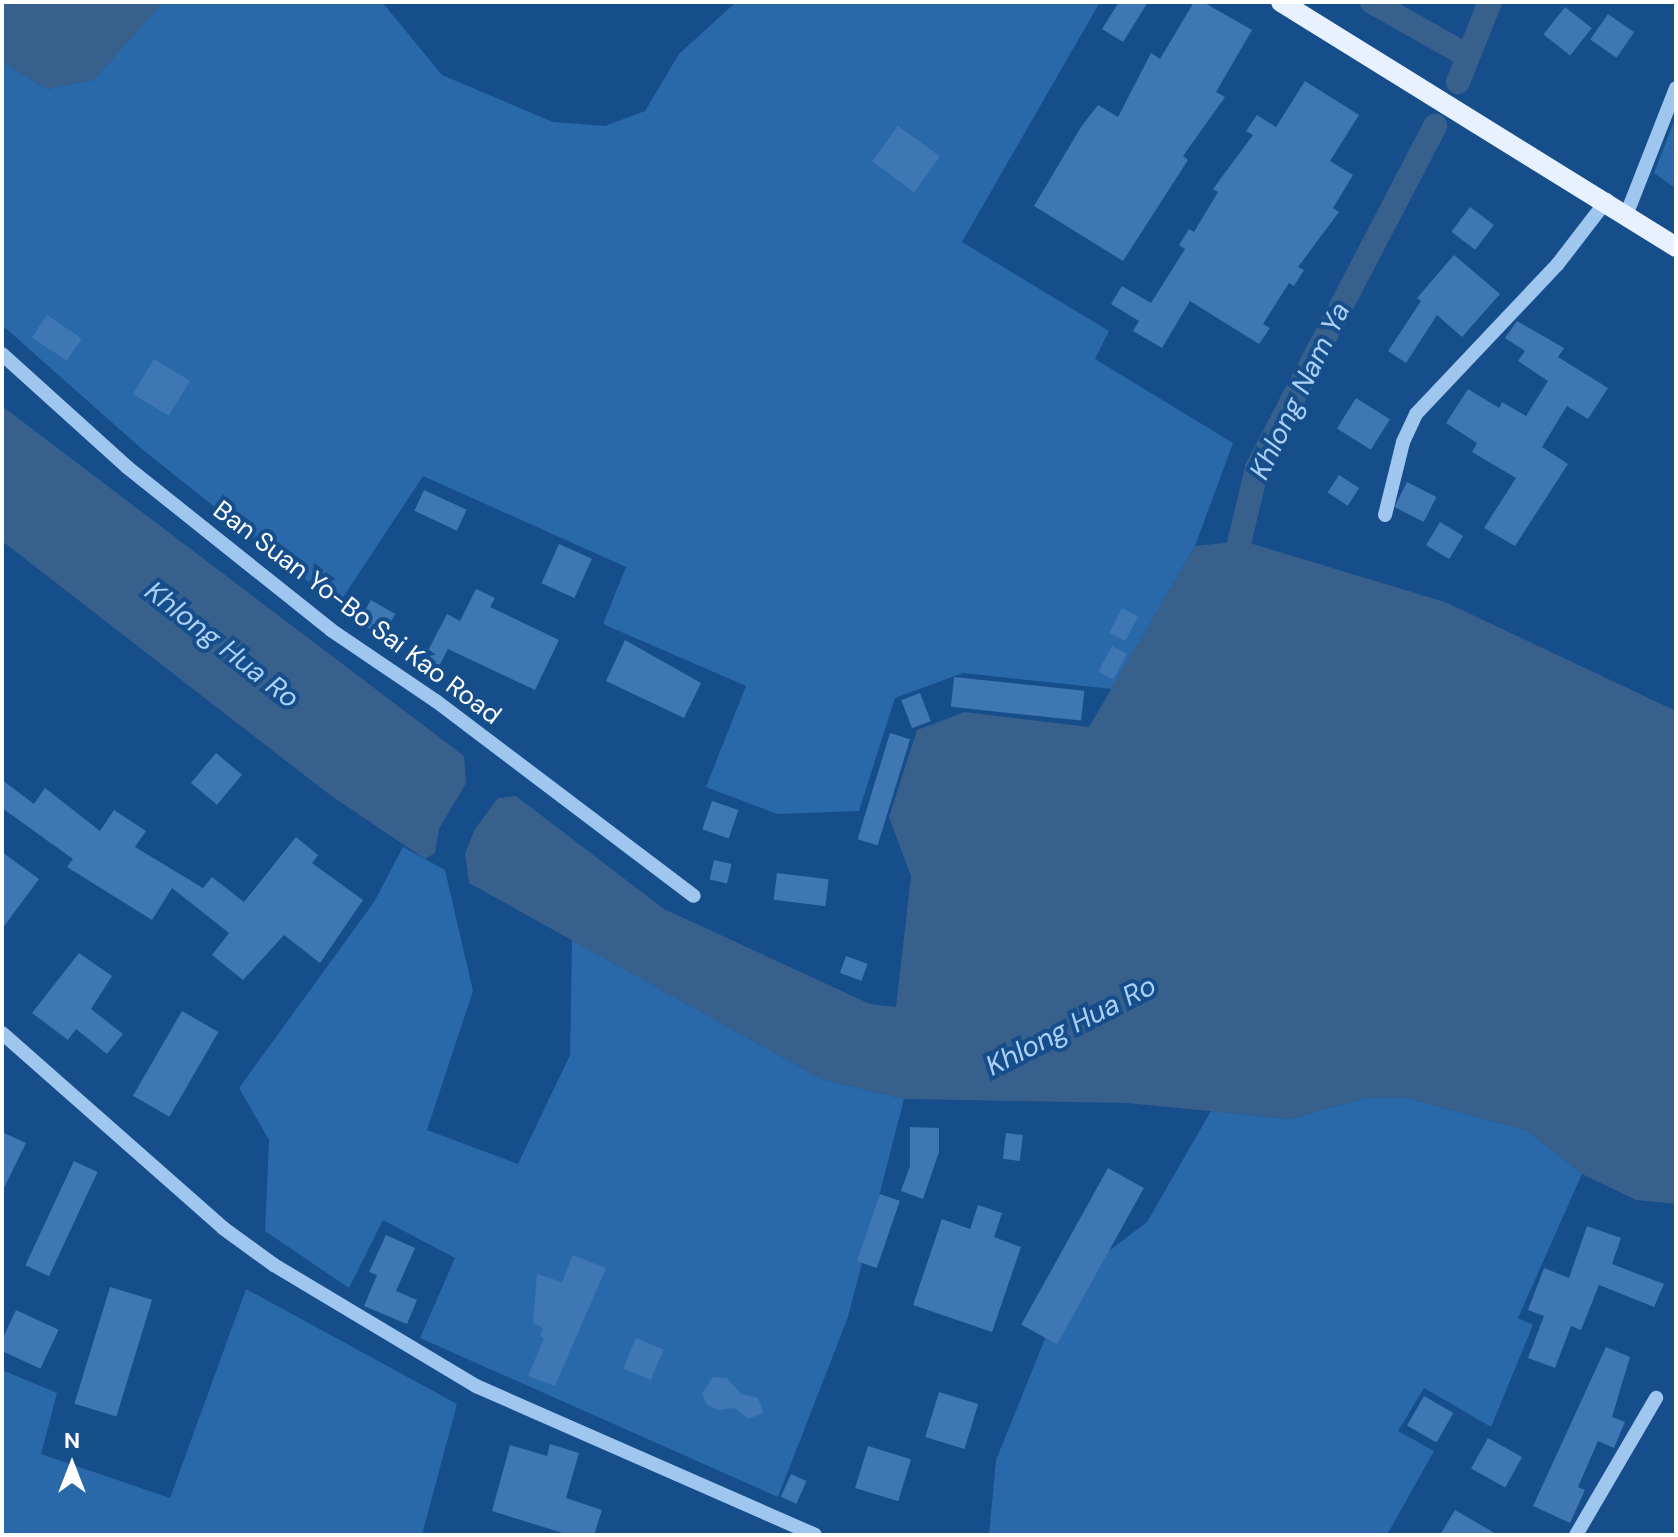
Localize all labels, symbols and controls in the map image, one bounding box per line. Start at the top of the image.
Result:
water label: Khlong Nam Ya [1243,297,1357,485]
street label: Ban Suan Yo-Bo Sai Kao Road [207,495,507,731]
water label: Khlong Hua Ro [138,574,306,716]
water label: Khlong Hua Ro [980,969,1162,1083]
north arrow [32,1425,112,1505]
text: N [64,1426,80,1455]

